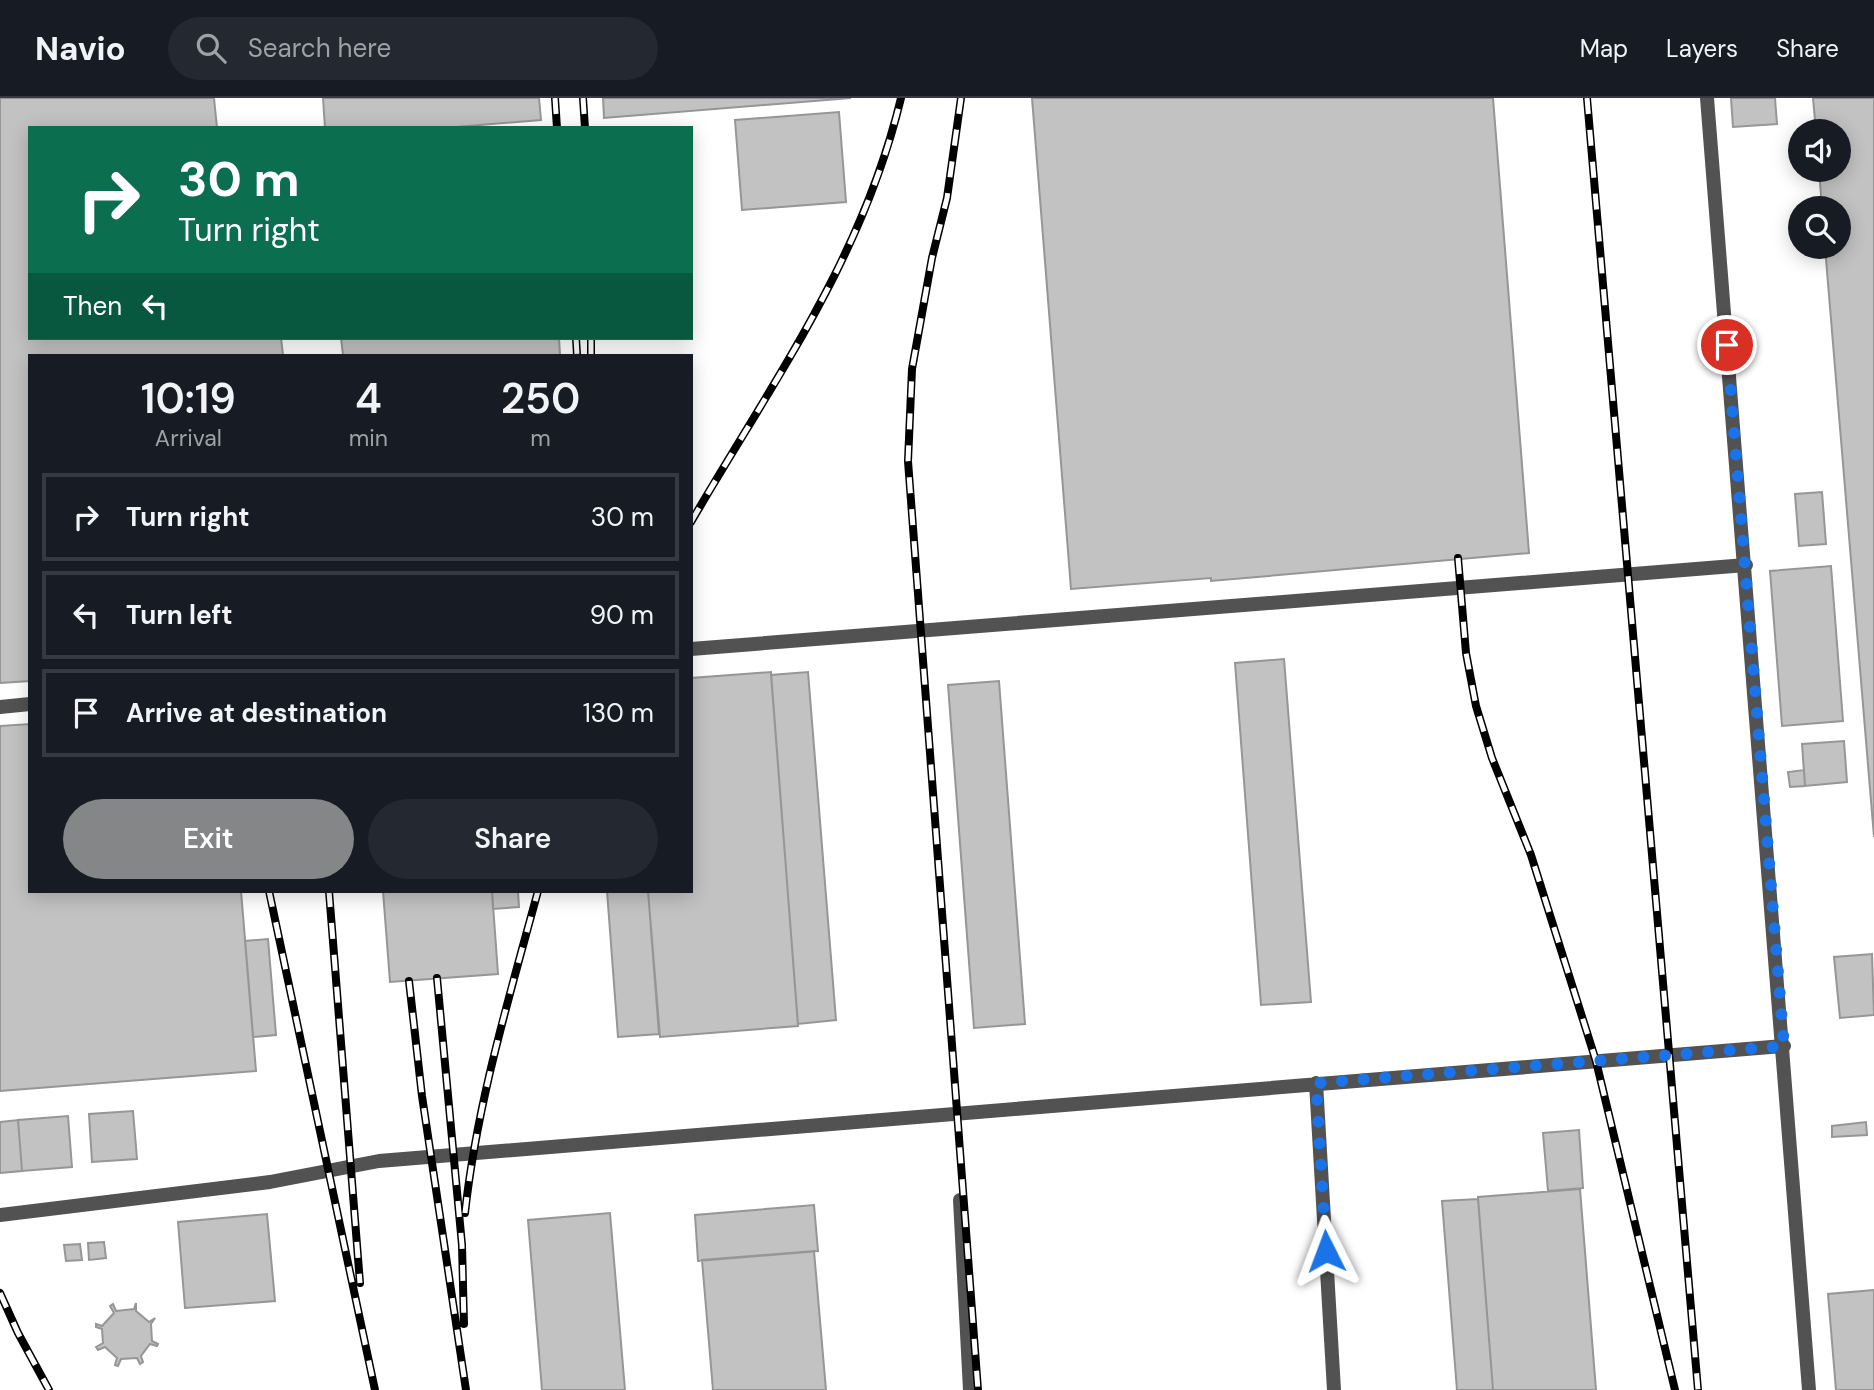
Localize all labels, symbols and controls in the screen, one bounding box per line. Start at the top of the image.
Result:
search box [168,17,658,80]
text: Navio [35,27,126,70]
icon: search [192,29,230,67]
text: Search here [248,31,391,65]
text: Map [1580,33,1628,64]
text: Layers [1666,33,1738,64]
text: Share [1776,33,1839,64]
map controls [1788,119,1851,259]
button: sound [1788,119,1851,182]
text: 30 m [178,147,300,211]
icon: right [63,154,154,245]
button: search [1788,196,1851,259]
text: Turn right [178,209,320,251]
icon: left [136,287,174,325]
text: Then [63,289,122,323]
pin [1697,315,1757,375]
icon: arrive [1708,326,1746,364]
text: 10:19 [141,371,236,426]
text: 4 [355,371,382,426]
text: 250 [501,371,580,426]
text: Arrival [155,423,222,453]
text: min [349,423,388,453]
text: m [530,423,551,453]
icon: right [67,498,105,536]
text: Turn right [126,500,250,534]
text: 30 m [591,500,654,534]
icon: left [67,596,105,634]
text: Turn left [126,598,233,632]
text: 90 m [590,598,654,632]
icon: arrive [67,694,105,732]
text: Arrive at destination [126,696,387,730]
text: 130 m [583,696,654,730]
button: Exit [63,799,354,879]
button: Share [368,799,658,879]
position arrow [1289,1214,1363,1288]

